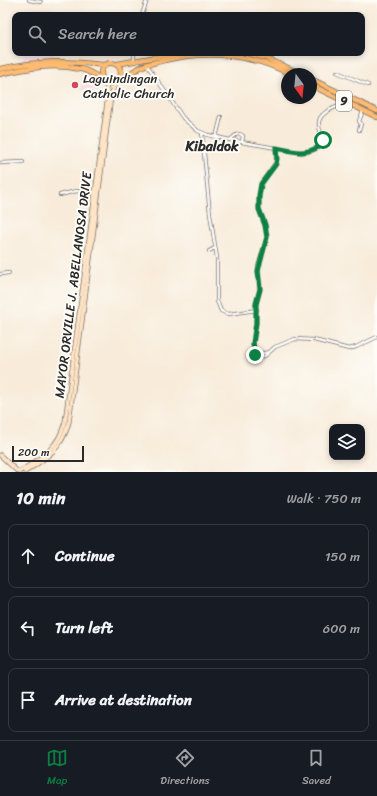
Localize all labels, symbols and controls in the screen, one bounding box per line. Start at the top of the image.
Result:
search box [12,12,365,56]
text: Search here [58,21,137,47]
icon: search [26,23,48,45]
place label: Laguindingan Catholic Church [83,67,175,105]
north arrow [281,68,317,104]
marker: Laguindingan Catholic Church [70,80,80,90]
road number: 9 [336,91,352,111]
route start [314,131,332,149]
district label: Kibaldok [185,134,239,159]
street label: MAYOR ORVILLE J. ABELLANOSA DRIVE [48,170,98,399]
route end [246,346,264,364]
map controls [329,424,365,460]
button: layers [329,424,365,460]
text: 200 m [18,443,50,462]
scale bar [12,444,84,463]
text: 10 min [16,483,65,513]
text: Walk · 750 m [287,487,361,510]
text: Continue [55,543,115,569]
icon: ahead [17,545,39,567]
text: 150 m [325,545,360,568]
text: Turn left [55,615,113,641]
icon: left [17,617,39,639]
text: 600 m [323,617,360,640]
text: Arrive at destination [55,687,192,713]
icon: arrive [17,689,39,711]
tab: Map [46,747,68,790]
tab: Directions [160,747,210,790]
tab: Saved [302,747,331,790]

